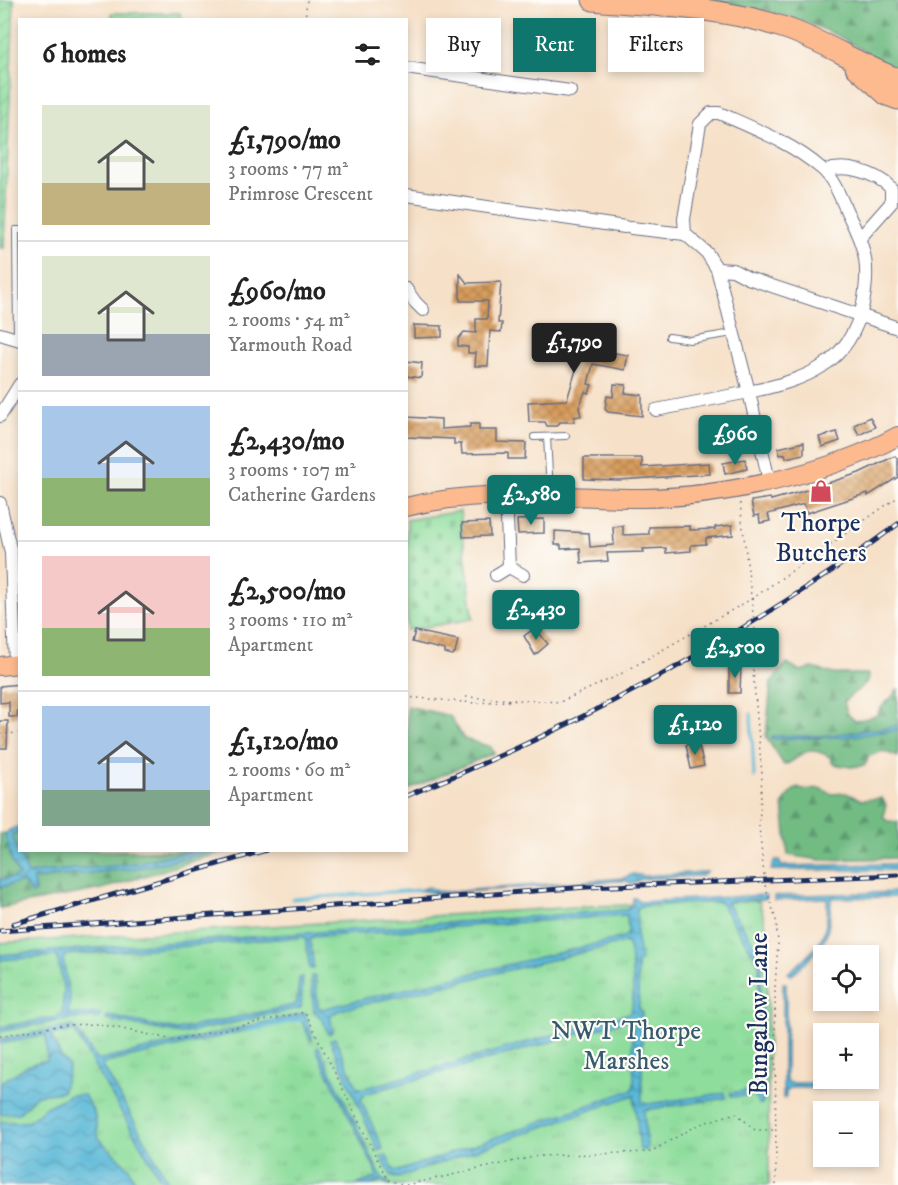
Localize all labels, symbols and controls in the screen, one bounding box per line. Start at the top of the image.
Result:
chip: Buy [426,18,501,72]
chip: Rent [513,18,596,72]
chip: Filters [608,18,704,72]
text: 6 homes [42,38,126,71]
icon: filters [351,38,384,71]
text: £1,790/mo [228,124,341,157]
icon: home [90,129,162,201]
text: 3 rooms · 77 m² [228,157,348,182]
text: Primrose Crescent [228,182,373,207]
text: £960/mo [228,275,326,308]
icon: home [90,280,162,352]
text: 2 rooms · 54 m² [228,308,350,333]
pin: £1,790 [525,323,623,374]
text: £1,790 [546,330,602,355]
text: Yarmouth Road [228,333,352,358]
pin: £960 [699,415,771,466]
text: £960 [713,422,758,447]
text: £2,430/mo [228,425,344,458]
icon: home [90,430,162,502]
text: 3 rooms · 107 m² [228,458,356,483]
pin: £2,580 [482,475,580,526]
shop icon: Thorpe Butchers [808,478,834,504]
text: £2,580 [501,482,561,507]
text: Catherine Gardens [228,483,376,508]
place label: Thorpe Butchers [775,507,867,570]
text: £2,500/mo [228,575,346,608]
icon: home [90,580,162,652]
pin: £2,430 [487,590,585,641]
text: £2,430 [506,597,566,622]
text: 3 rooms · 110 m² [228,608,352,633]
pin: £2,500 [686,628,784,679]
text: Apartment [228,633,313,658]
text: £2,500 [705,635,765,660]
pin: £1,120 [646,705,744,756]
text: £1,120 [668,712,722,737]
text: £1,120/mo [228,725,338,758]
icon: home [90,730,162,802]
text: 2 rooms · 60 m² [228,758,350,783]
text: Apartment [228,783,313,808]
street label: Bungalow Lane [743,933,776,1095]
map controls [813,945,879,1167]
button: locate [813,945,879,1011]
park label: NWT Thorpe Marshes [551,1015,701,1078]
button: + [813,1023,879,1089]
button: − [813,1101,879,1167]

